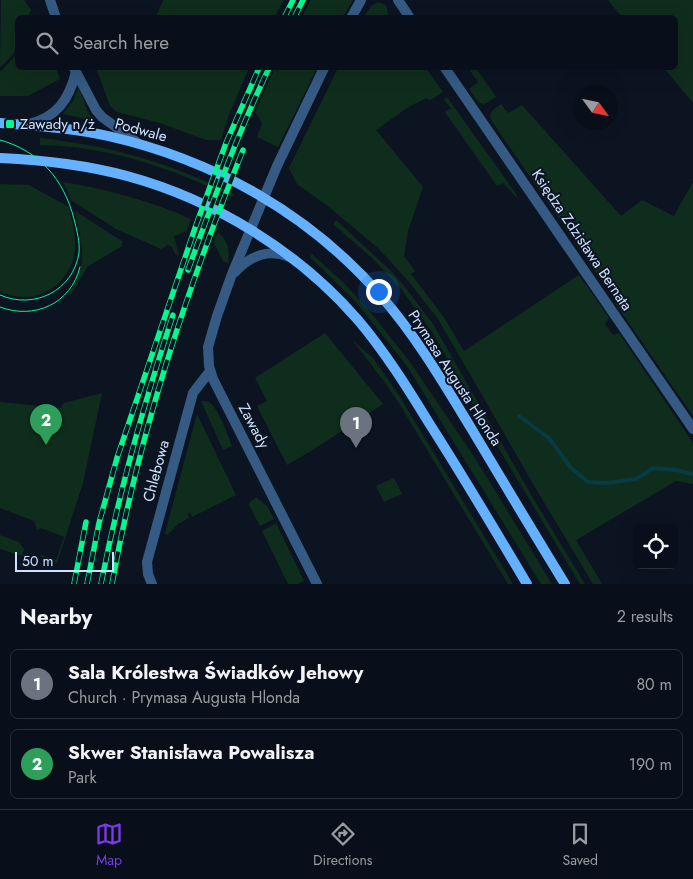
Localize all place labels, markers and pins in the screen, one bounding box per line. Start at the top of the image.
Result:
place label: Zawady n/ż [20,113,95,135]
marker: Zawady n/ż [4,118,16,130]
pin: 2 [30,404,62,445]
pin: 1 [340,407,372,448]

